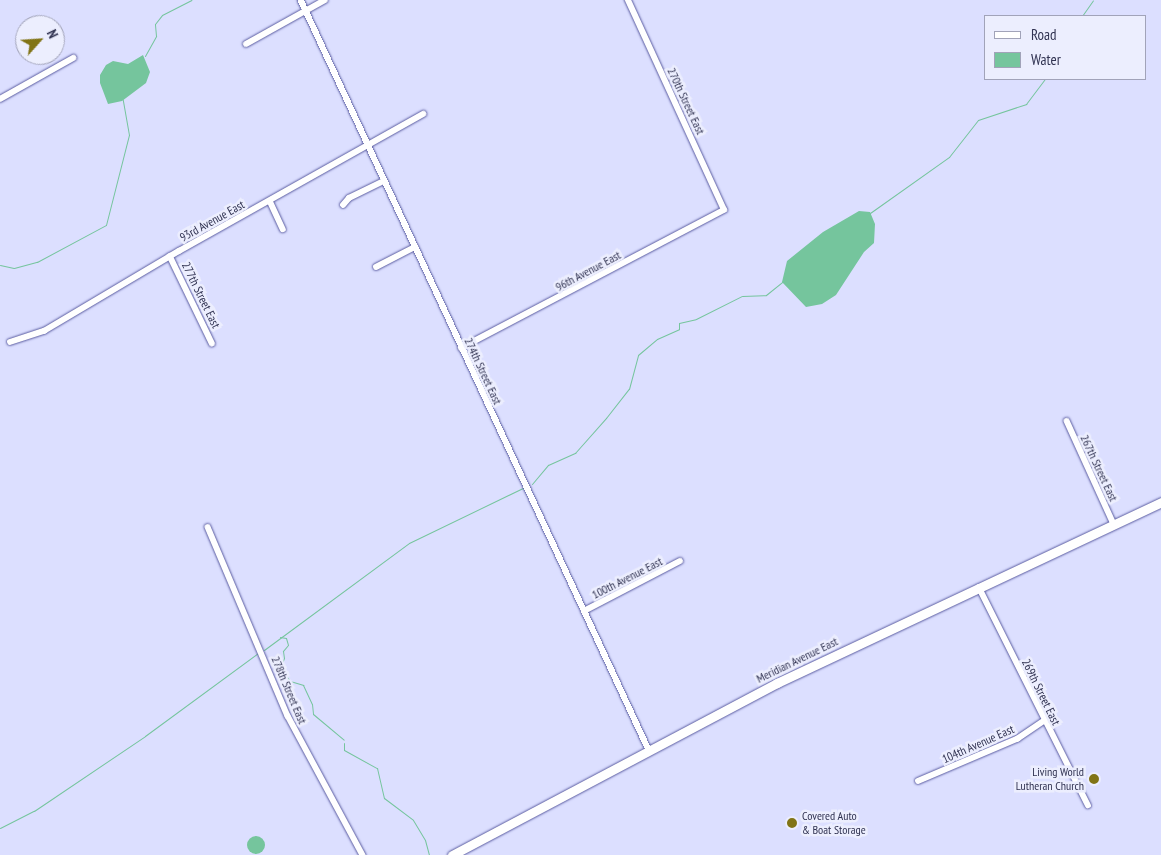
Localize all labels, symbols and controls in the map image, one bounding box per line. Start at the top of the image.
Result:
north arrow [15,15,65,65]
legend [984,15,1146,80]
text: Road [1031,25,1057,44]
text: N [43,27,62,41]
text: Water [1031,50,1061,69]
street label: 270th Street East [664,65,708,137]
street label: 93rd Avenue East [177,197,247,245]
street label: 96th Avenue East [553,248,623,294]
street label: 277th Street East [179,260,223,330]
street label: 274th Street East [461,335,505,407]
street label: 267th Street East [1077,432,1121,504]
street label: 100th Avenue East [589,554,665,602]
street label: Meridian Avenue East [754,634,840,686]
street label: 278th Street East [268,654,310,726]
street label: 269th Street East [1019,656,1063,728]
street label: 104th Avenue East [940,722,1016,766]
place label: Living World Lutheran Church [1016,765,1084,793]
marker: Living World Lutheran Church [1088,773,1100,785]
place label: Covered Auto & Boat Storage [802,809,866,837]
marker: Covered Auto & Boat Storage [786,817,798,829]

